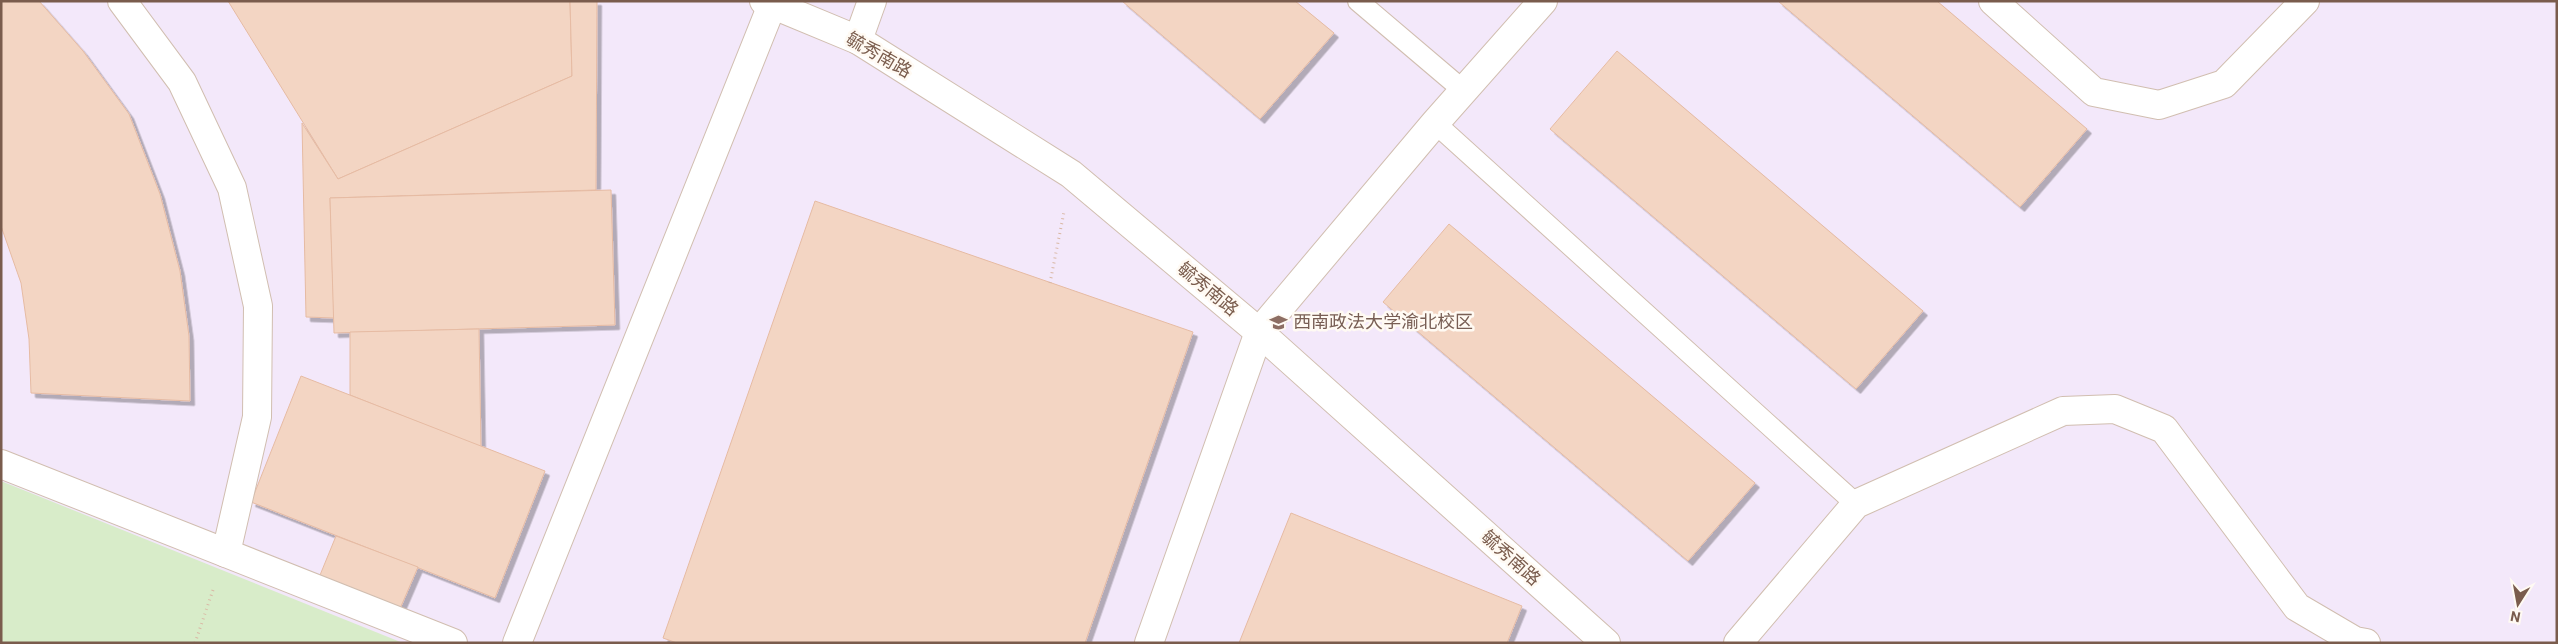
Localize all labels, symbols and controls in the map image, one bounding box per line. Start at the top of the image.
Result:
street label: 毓秀南路 [843,27,916,82]
street label: 毓秀南路 [1174,257,1243,320]
place label: 西南政法大学渝北校区 [1293,311,1473,332]
school or university icon: 西南政法大学渝北校区 [1269,312,1289,332]
street label: 毓秀南路 [1478,526,1545,590]
north arrow [2493,579,2543,629]
text: N [2509,608,2522,626]

